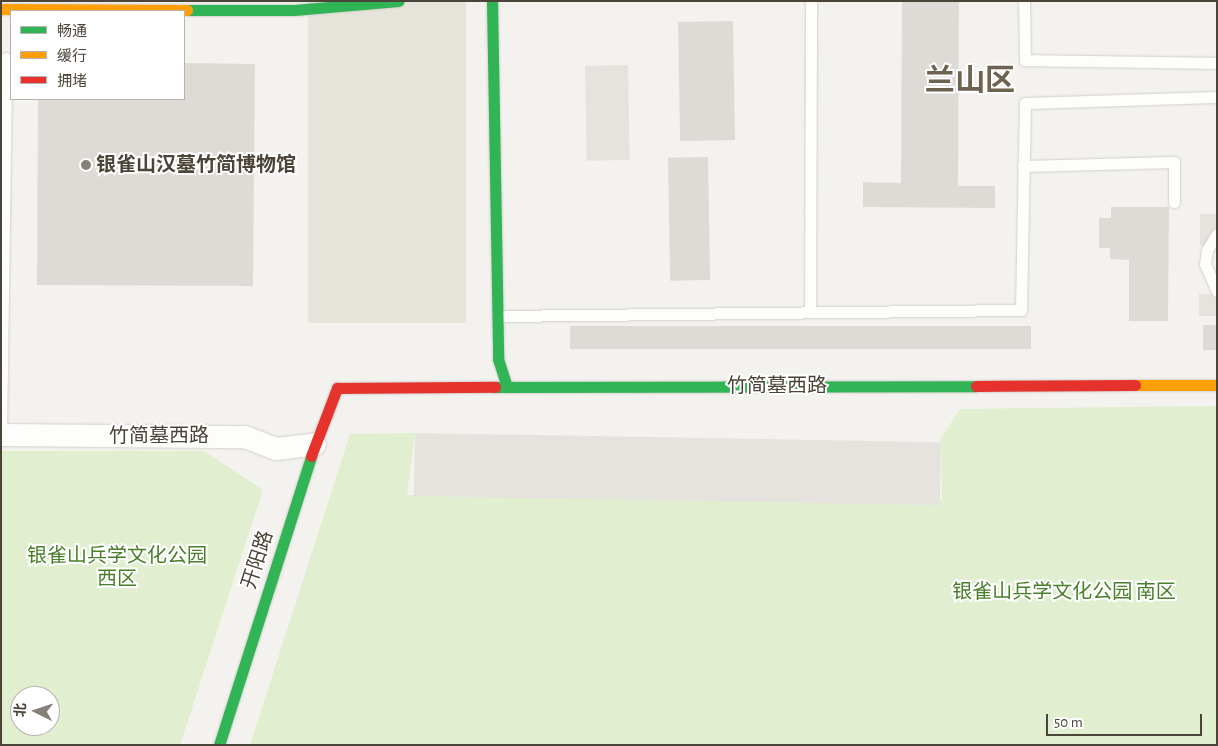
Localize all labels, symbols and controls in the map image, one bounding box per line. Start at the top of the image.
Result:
legend [10,10,185,100]
text: 畅通 [57,24,87,39]
text: 缓行 [57,49,87,64]
district label: 兰山区 [925,63,1015,99]
text: 拥堵 [57,74,87,89]
place label: 银雀山汉墓竹简博物馆 [96,153,296,177]
marker: 银雀山汉墓竹简博物馆 [80,159,92,171]
street label: 竹简墓西路 [727,374,827,398]
street label: 竹简墓西路 [109,424,209,448]
street label: 开阳路 [237,528,279,592]
park label: 银雀山兵学文化公园 西区 [27,544,207,591]
park label: 银雀山兵学文化公园 南区 [952,580,1176,604]
north arrow [10,686,60,736]
text: 北 [14,703,29,717]
scale bar [1048,704,1204,736]
text: 50 m [1054,715,1083,730]

